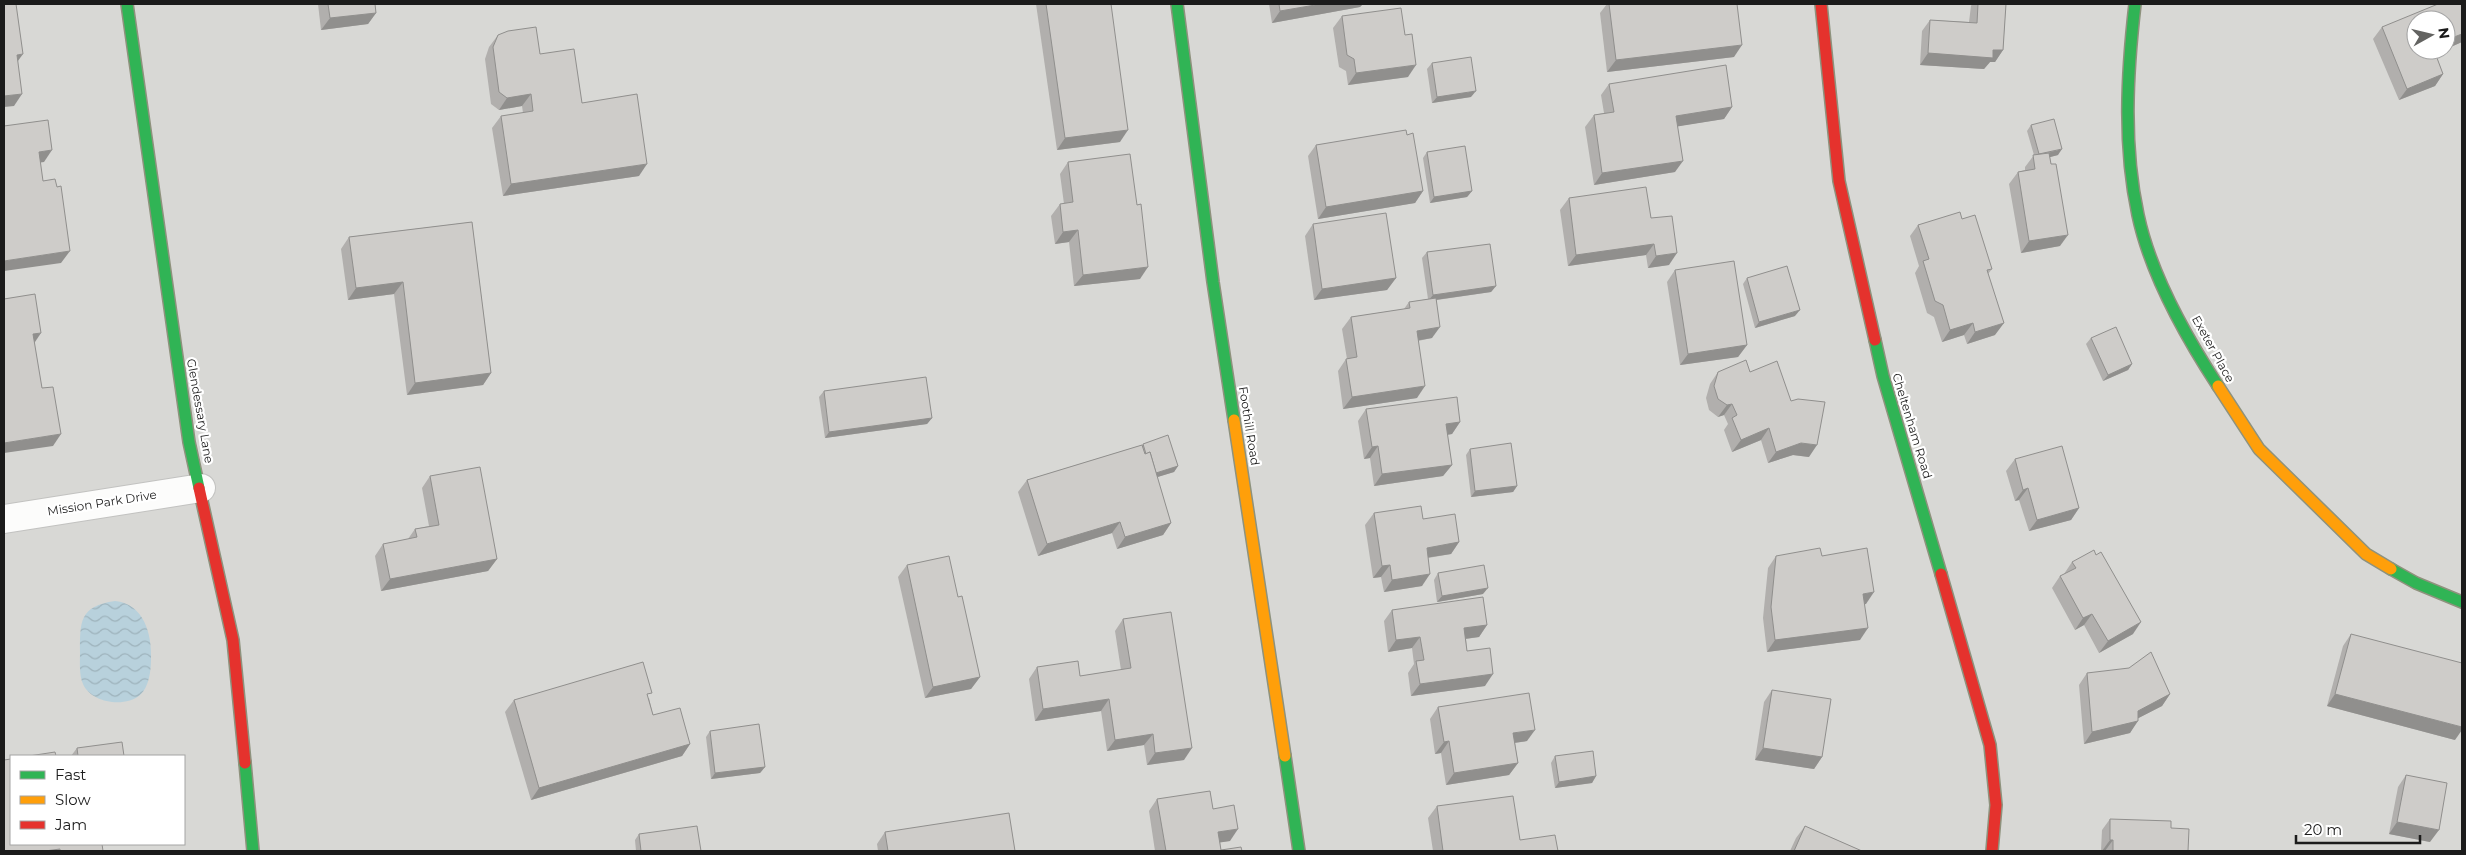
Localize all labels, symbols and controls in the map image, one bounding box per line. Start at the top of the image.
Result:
north arrow [2406,10,2456,60]
text: N [2434,26,2454,40]
street label: Exeter Place [2189,313,2238,385]
street label: Glendessary Lane [184,357,217,464]
street label: Cheltenham Road [1889,371,1936,480]
street label: Foothill Road [1236,385,1263,466]
street label: Mission Park Drive [46,486,158,519]
legend [10,755,185,845]
text: Fast [55,765,86,784]
text: Slow [55,790,91,809]
scale bar [2296,812,2420,844]
text: Jam [54,815,87,834]
text: 20 m [2304,820,2342,839]

